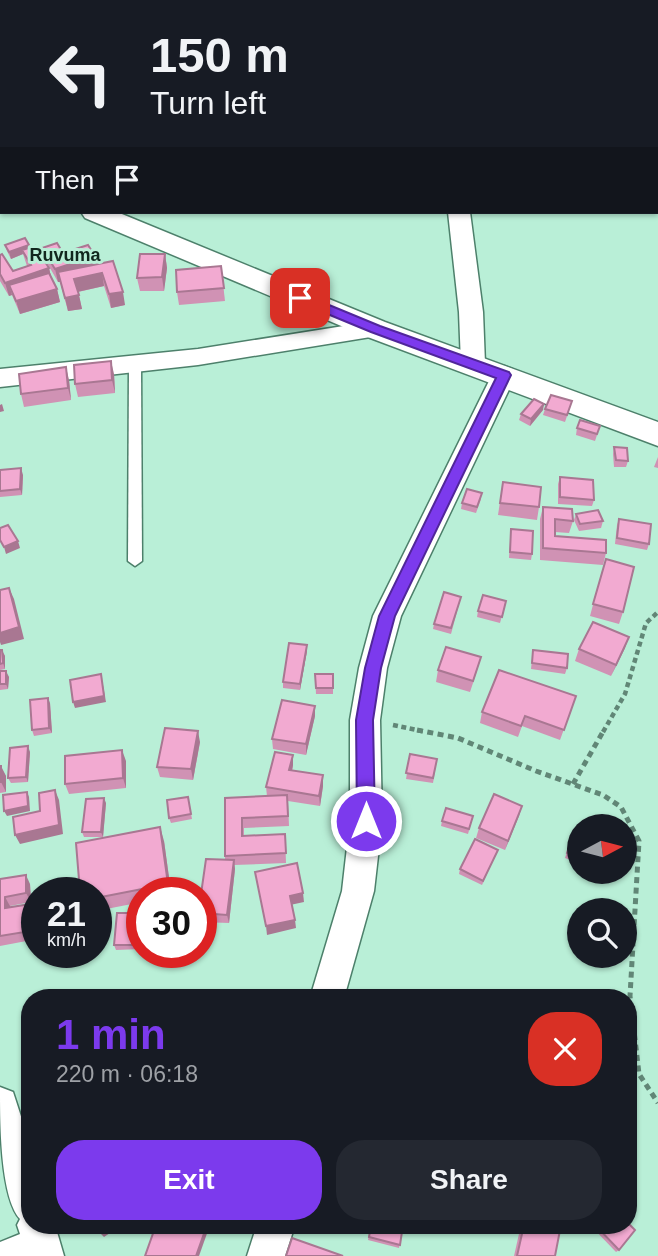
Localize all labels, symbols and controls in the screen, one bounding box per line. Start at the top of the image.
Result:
icon: left [35,28,126,119]
text: 150 m [150,28,289,82]
text: Turn left [150,85,266,121]
icon: arrive [108,161,146,199]
text: Then [35,165,94,195]
district label: Ruvuma [29,245,101,265]
pin [270,268,330,328]
icon: arrive [281,279,319,317]
position arrow [329,784,403,858]
north arrow [567,814,637,884]
map controls [567,814,637,968]
speed limit sign: 30 [126,877,217,968]
text: 21 [47,894,86,933]
button: search [567,898,637,968]
text: km/h [47,930,86,950]
text: 1 min [56,1011,166,1058]
button: close [528,1012,602,1086]
text: 220 m · 06:18 [56,1061,198,1087]
button: Exit [56,1140,322,1220]
button: Share [336,1140,602,1220]

